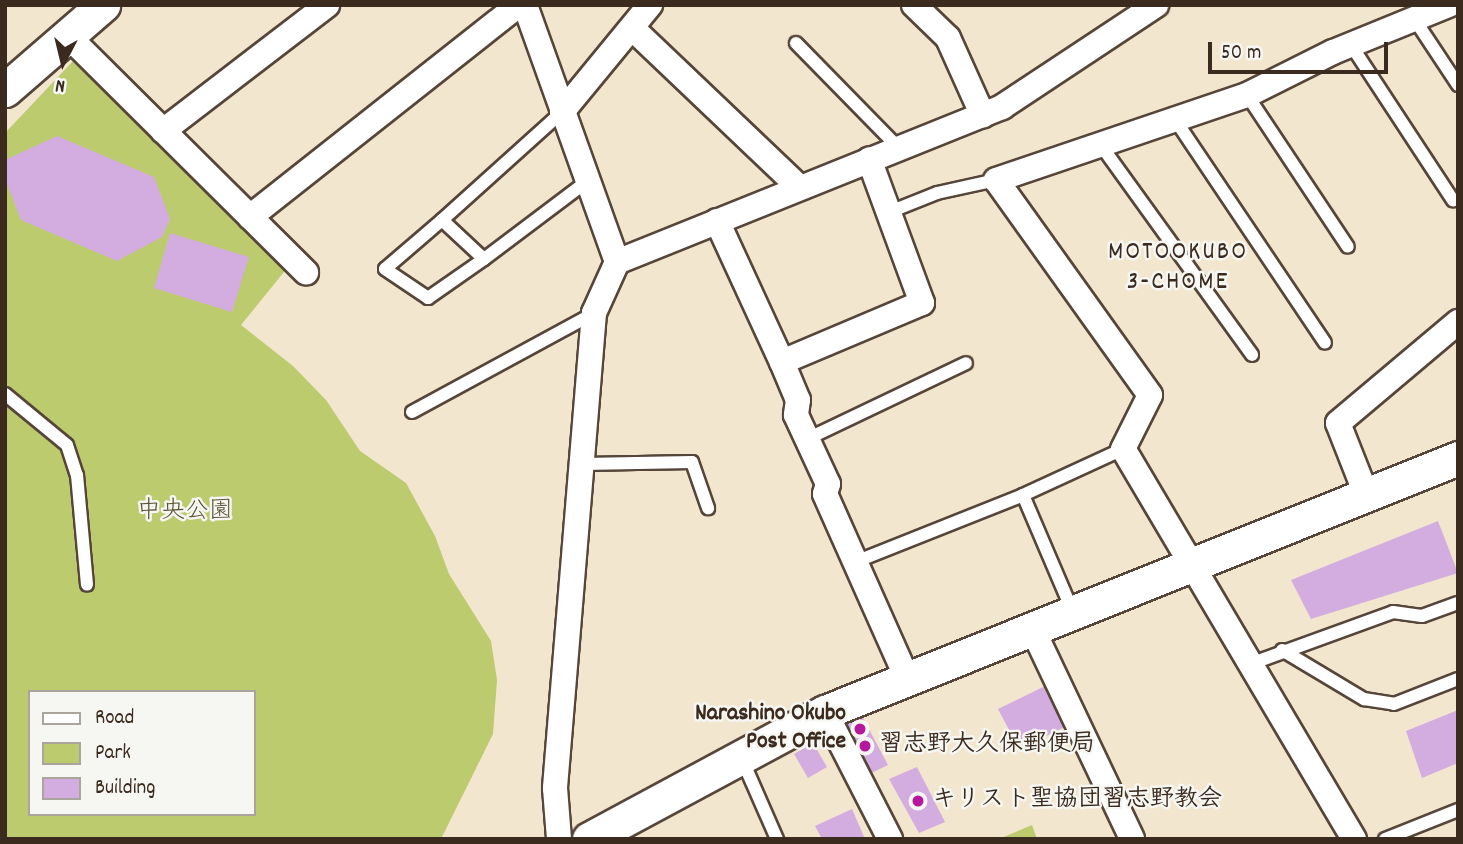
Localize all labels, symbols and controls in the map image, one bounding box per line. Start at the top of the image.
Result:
north arrow [28,28,98,98]
scale bar [1211,28,1391,72]
text: 50 m [1221,39,1261,69]
text: N [54,70,67,98]
district label: MOTOOKUBO 3-CHOME [1109,237,1247,298]
park label: 中央公園 [137,499,233,527]
legend [28,690,256,816]
place label: Narashino Okubo Post Office [695,701,846,757]
text: Road [95,704,134,734]
marker: Narashino Okubo Post Office [852,721,868,737]
place label: 習志野大久保郵便局 [879,732,1095,760]
marker: 習志野大久保郵便局 [857,738,873,754]
text: Park [95,739,131,769]
text: Building [95,774,155,804]
place label: キリスト聖協団習志野教会 [932,787,1220,815]
marker: キリスト聖協団習志野教会 [910,793,926,809]

